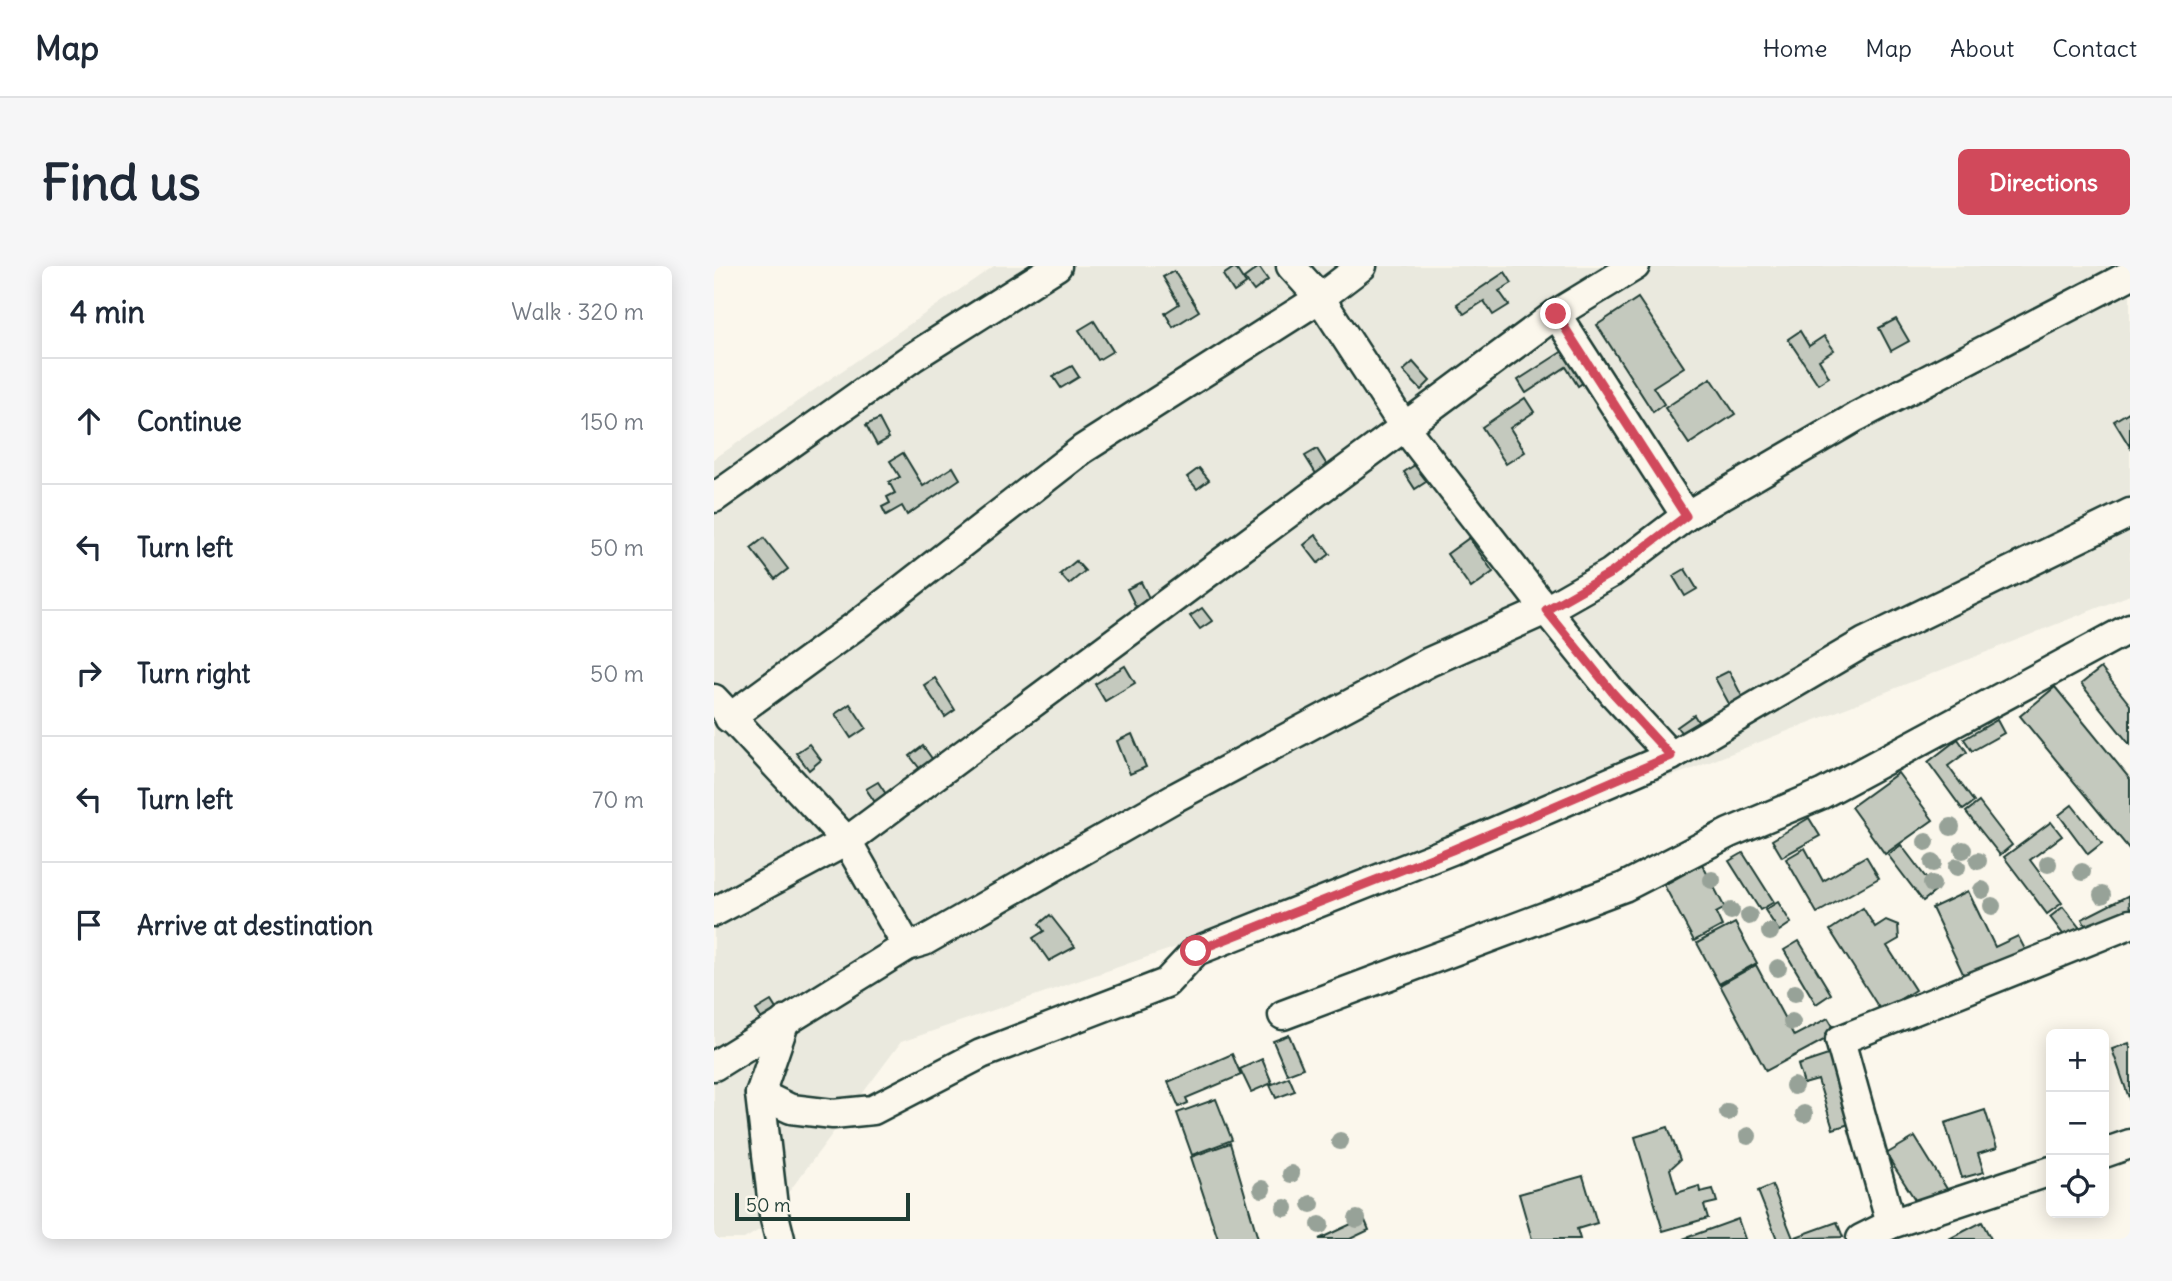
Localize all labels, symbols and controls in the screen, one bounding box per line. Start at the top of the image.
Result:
text: Map [35,27,99,69]
text: Home [1763,33,1827,63]
text: Map [1865,33,1912,63]
text: About [1950,33,2014,63]
text: Contact [2052,33,2137,63]
button: Directions [1958,149,2130,215]
text: Find us [42,152,200,213]
text: 4 min [70,293,145,331]
text: Walk · 320 m [511,297,644,326]
route end [1540,298,1571,329]
icon: ahead [70,402,108,440]
text: Continue [137,405,242,438]
text: 150 m [581,407,644,436]
icon: left [70,528,108,566]
text: Turn left [137,531,233,564]
text: 50 m [590,533,644,562]
icon: right [70,654,108,692]
text: Turn right [137,657,250,690]
text: 50 m [590,659,644,688]
icon: left [70,780,108,818]
text: Turn left [137,783,233,816]
text: 70 m [592,785,644,814]
icon: arrive [70,906,108,944]
text: Arrive at destination [137,909,373,942]
route start [1180,935,1211,966]
map controls [2046,1029,2109,1218]
button: + [2046,1029,2109,1092]
button: − [2046,1092,2109,1155]
button: locate [2046,1155,2109,1218]
scale bar [735,1190,910,1222]
text: 50 m [746,1193,791,1217]

